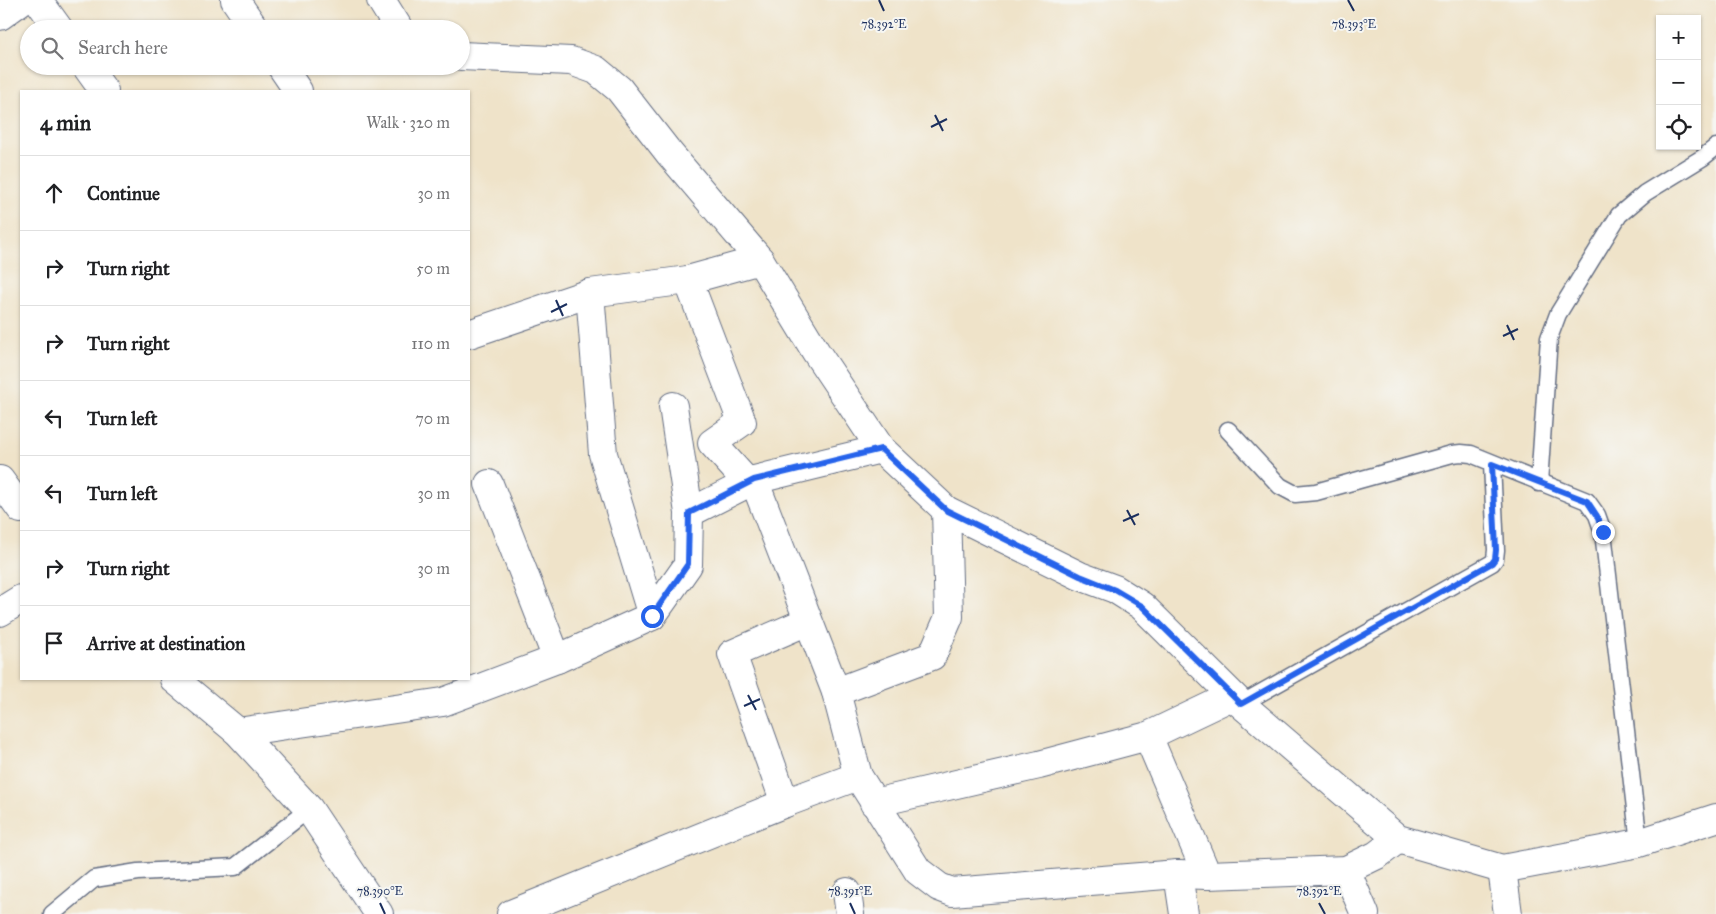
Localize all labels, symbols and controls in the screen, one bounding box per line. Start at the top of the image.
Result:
map controls [1656,15,1701,150]
button: + [1656,15,1701,60]
text: 78.392°E [861,17,907,31]
text: 78.393°E [1332,17,1377,31]
search box [20,20,470,75]
icon: search [38,34,66,62]
text: Search here [78,36,168,59]
button: − [1656,60,1701,105]
button: locate [1656,105,1701,150]
text: 4 min [40,110,91,136]
text: Walk · 320 m [366,113,450,132]
icon: ahead [40,179,68,207]
text: Continue [87,182,160,205]
text: 30 m [417,184,450,203]
icon: right [40,254,68,282]
text: Turn right [87,257,170,280]
text: 50 m [416,259,450,278]
icon: right [40,329,68,357]
text: Turn right [87,332,170,355]
text: 110 m [411,334,450,353]
icon: left [40,404,68,432]
text: Turn left [87,407,157,430]
text: 70 m [415,409,450,428]
icon: left [40,479,68,507]
text: Turn left [87,482,157,505]
text: 30 m [417,484,450,503]
route end [1592,521,1615,544]
icon: right [40,554,68,582]
text: Turn right [87,557,170,580]
text: 30 m [417,559,450,578]
route start [641,605,664,628]
icon: arrive [40,629,68,657]
text: Arrive at destination [87,632,245,655]
text: 78.390°E [357,884,404,898]
text: 78.391°E [828,884,872,898]
text: 78.392°E [1296,884,1342,898]

